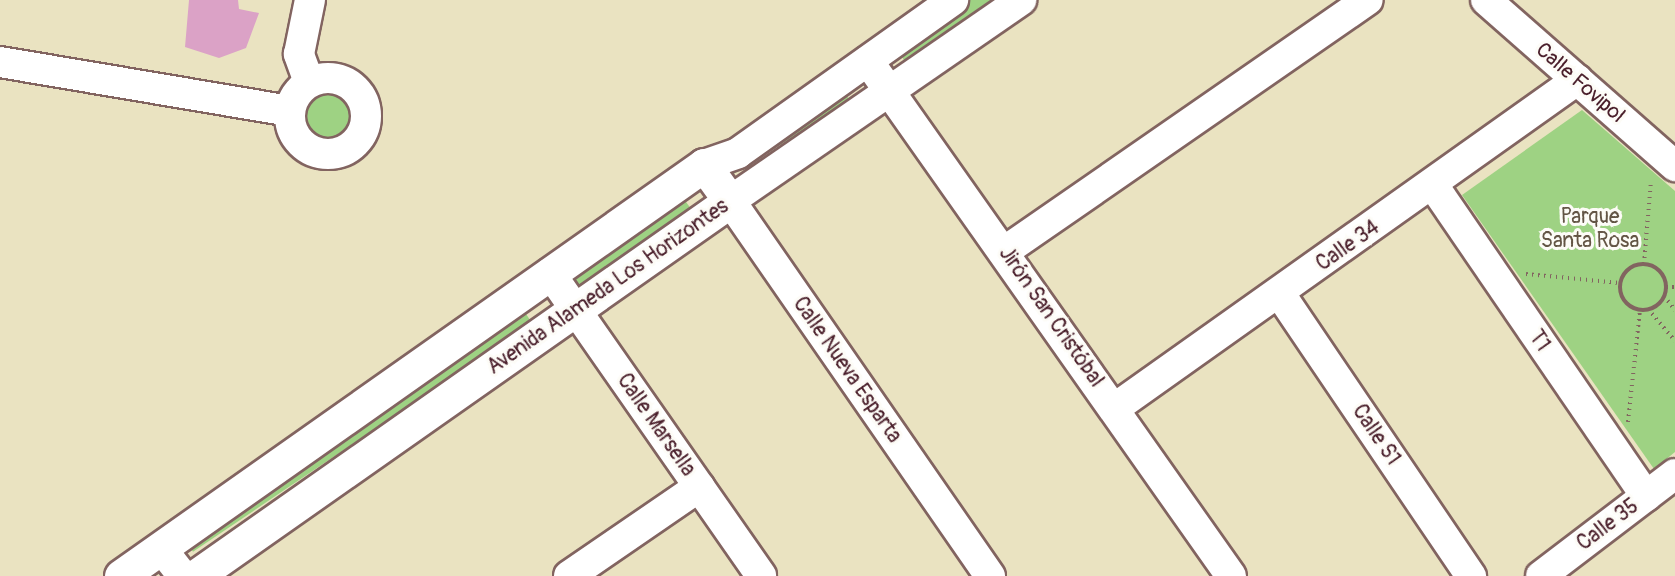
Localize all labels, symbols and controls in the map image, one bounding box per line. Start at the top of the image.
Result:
street label: Calle Fovipol [1530,37,1630,129]
street label: Avenida Alameda Los Horizontes [483,194,733,380]
park label: Parque Santa Rosa [1541,204,1639,254]
street label: Calle 34 [1311,215,1385,277]
street label: Jirón San Cristóbal [993,242,1109,392]
street label: Calle Nueva Esparta [787,292,907,448]
street label: T1 [1523,326,1555,356]
street label: Calle Marsella [611,369,701,481]
street label: Calle S1 [1347,400,1405,470]
street label: Calle 35 [1572,494,1644,556]

